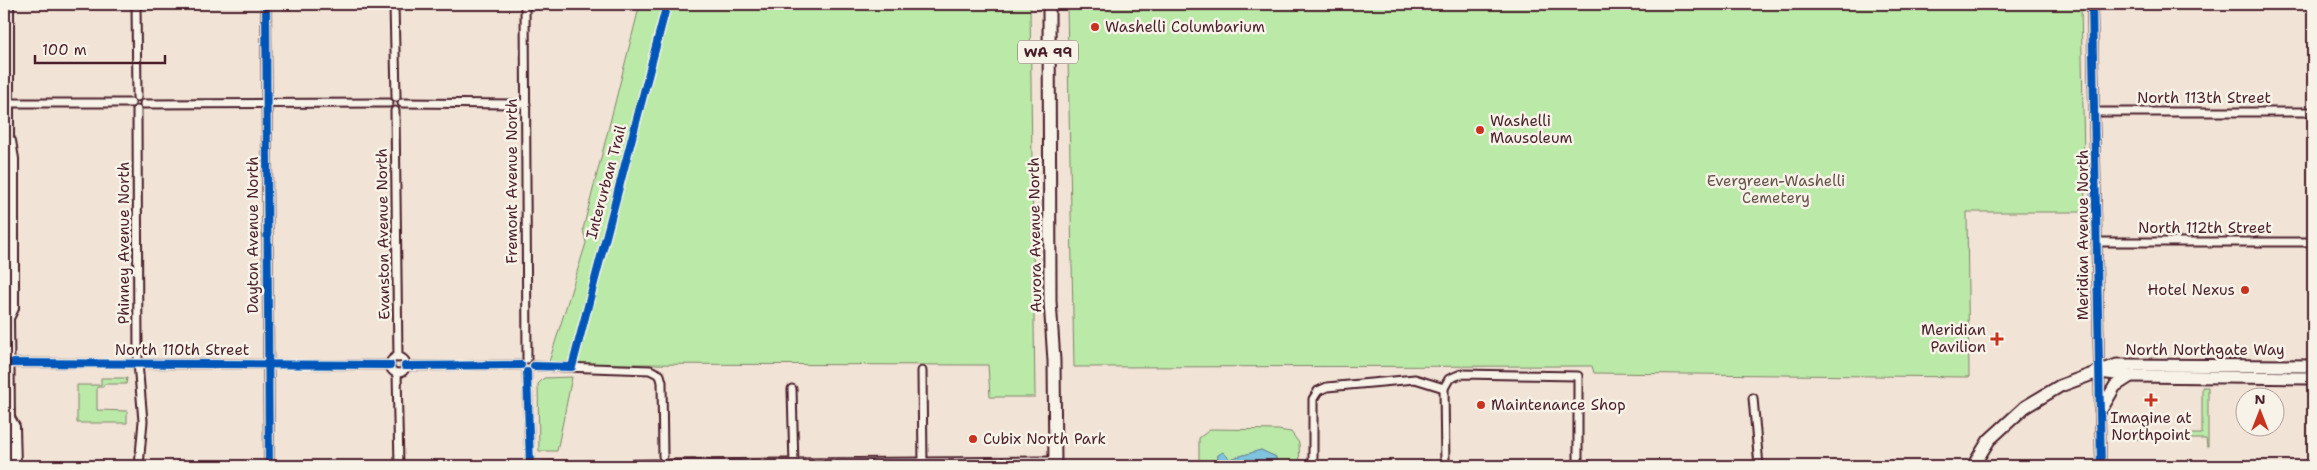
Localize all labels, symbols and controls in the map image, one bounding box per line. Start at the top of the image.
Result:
place label: Washelli Columbarium [1105,17,1265,37]
marker: Washelli Columbarium [1089,21,1101,33]
scale bar [35,32,165,64]
text: 100 m [42,40,87,60]
road number: WA 99 [1018,41,1078,64]
street label: North 113th Street [2137,88,2271,108]
street label: Fremont Avenue North [502,98,522,264]
place label: Washelli Mausoleum [1490,111,1573,148]
street label: Interurban Trail [581,122,631,241]
marker: Washelli Mausoleum [1474,124,1486,136]
street label: Evanston Avenue North [372,148,394,320]
street label: Meridian Avenue North [2073,150,2093,320]
street label: Dayton Avenue North [243,156,263,314]
street label: Aurora Avenue North [1024,157,1046,313]
street label: Phinney Avenue North [114,162,134,324]
park label: Evergreen-Washelli Cemetery [1707,171,1845,208]
street label: North 112th Street [2138,218,2272,238]
place label: Hotel Nexus [2148,280,2235,300]
marker: Hotel Nexus [2239,284,2251,296]
place label: Meridian Pavilion [1921,320,1986,357]
marker: Meridian Pavilion [1990,332,2004,346]
street label: North 110th Street [115,340,249,360]
street label: North Northgate Way [2125,340,2285,360]
north arrow [2234,388,2284,438]
text: N [2254,390,2266,408]
marker: Imagine at Northpoint [2144,393,2158,407]
place label: Maintenance Shop [1491,395,1626,415]
marker: Maintenance Shop [1475,399,1487,411]
place label: Imagine at Northpoint [2110,408,2192,445]
place label: Cubix North Park [983,429,1106,449]
marker: Cubix North Park [967,433,979,445]

